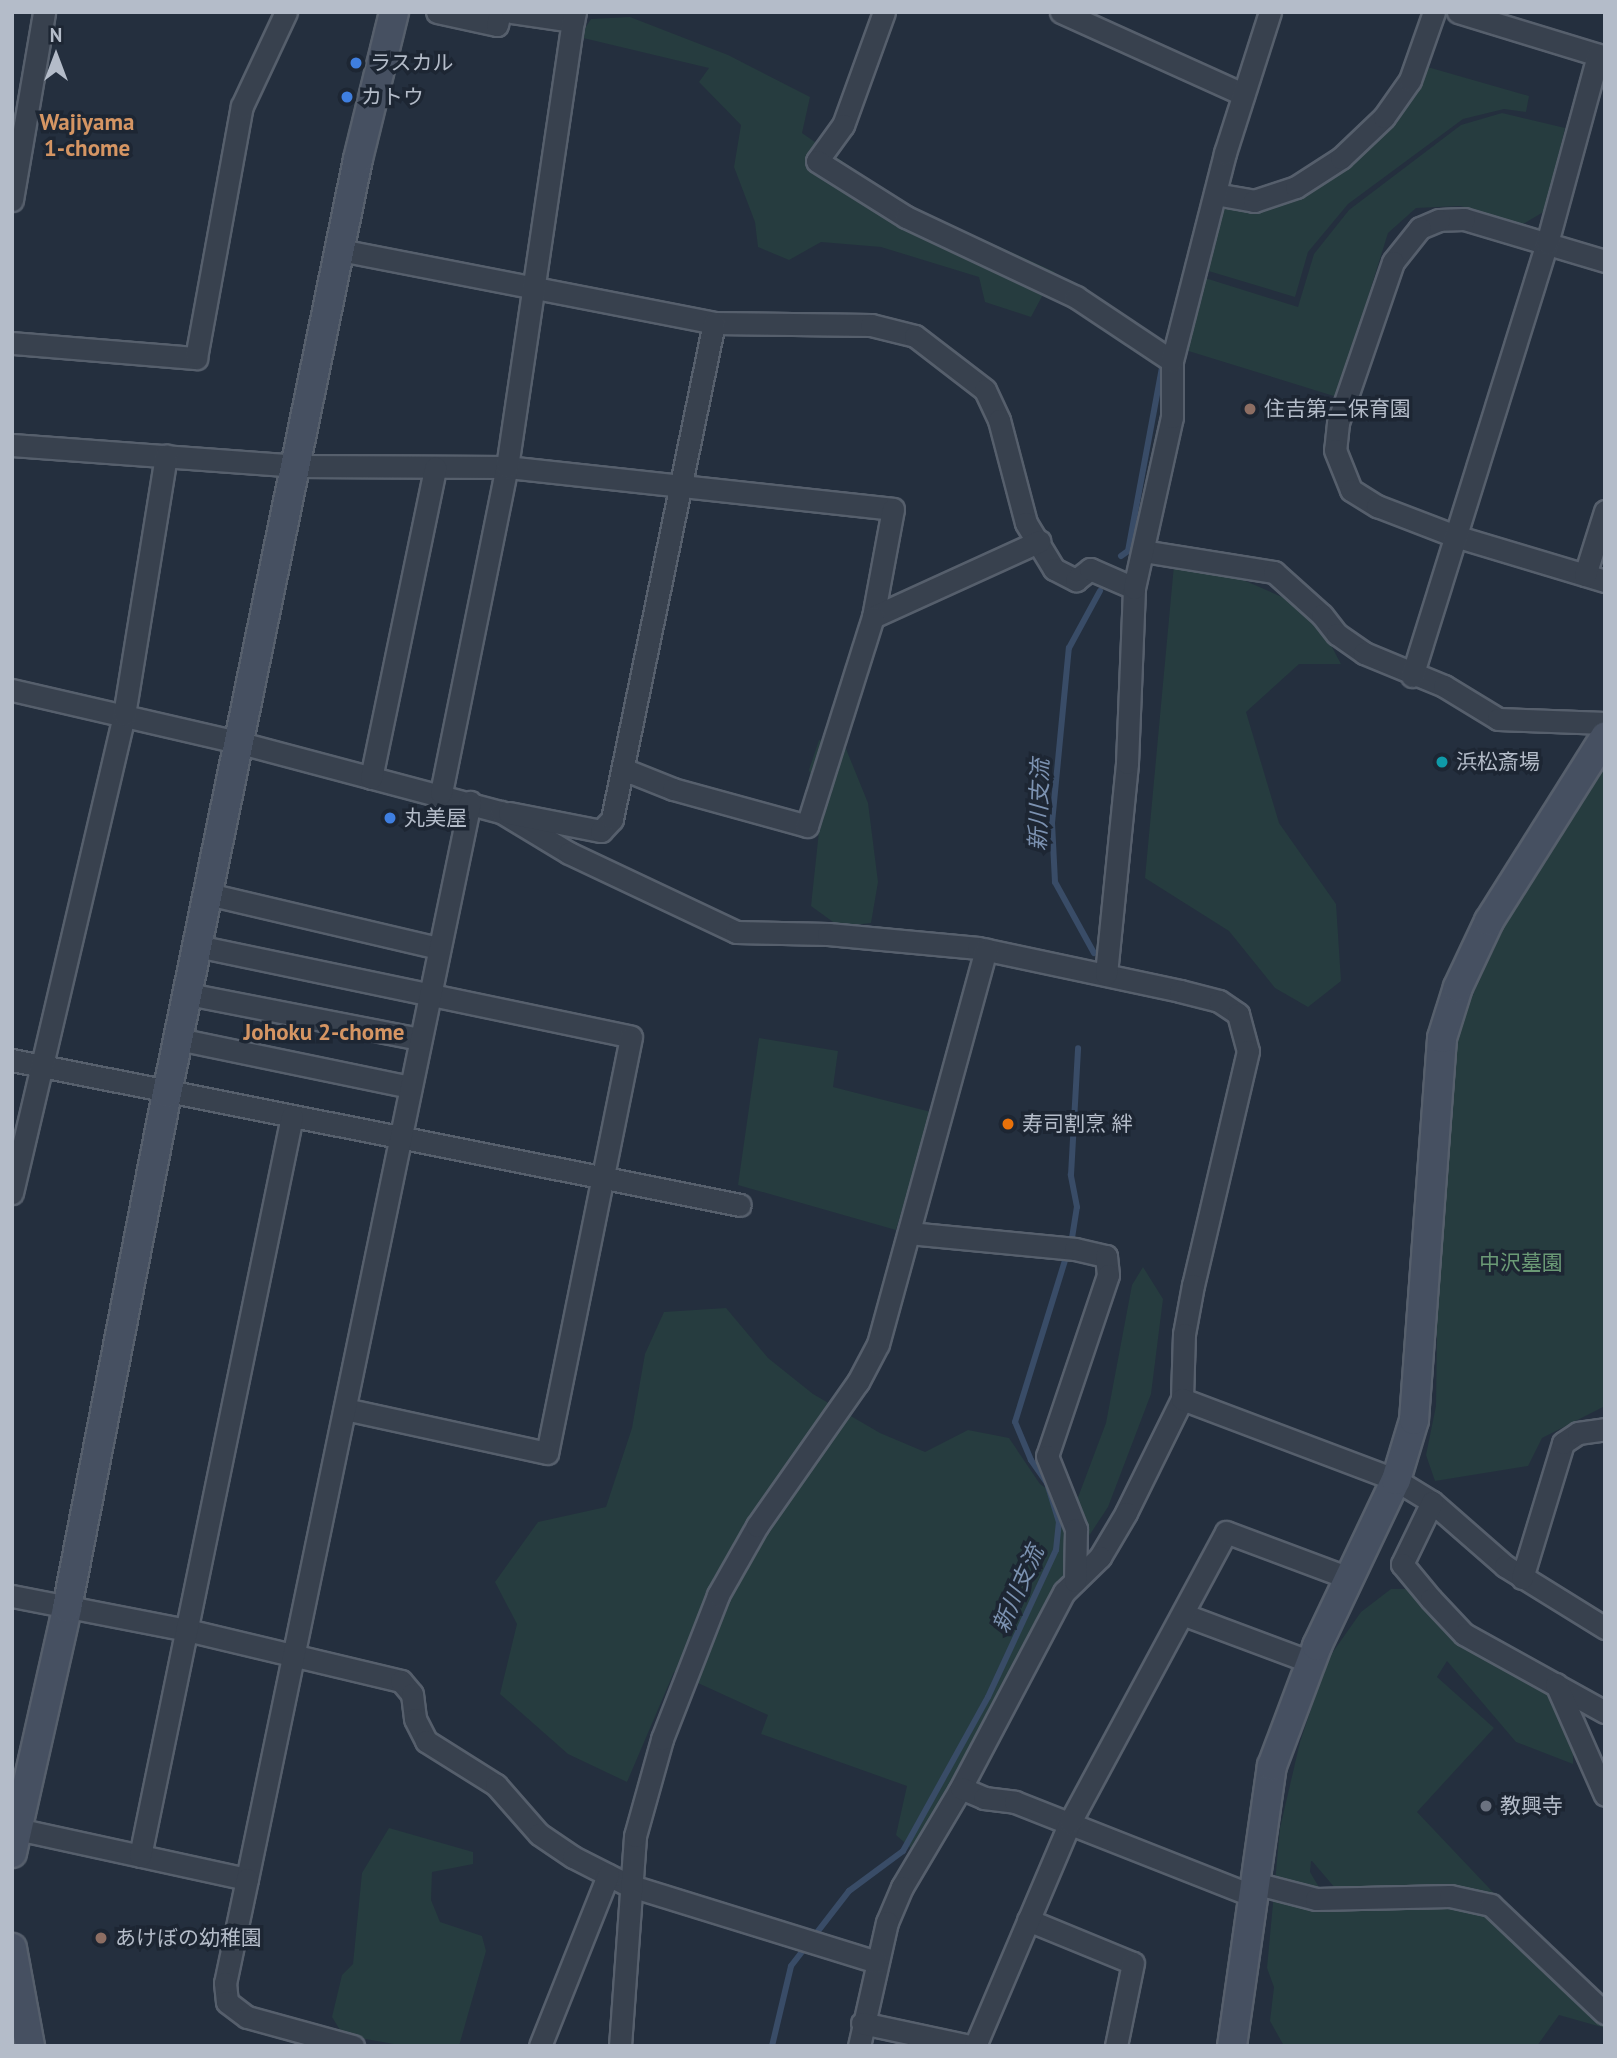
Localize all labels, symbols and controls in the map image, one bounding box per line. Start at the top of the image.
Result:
north arrow [21,21,91,91]
text: N [50,23,62,47]
place label: ラスカル [370,50,454,76]
marker: ラスカル [348,55,364,71]
place label: カトウ [361,84,424,110]
marker: カトウ [339,89,355,105]
district label: Wajiyama 1-chome [40,108,134,162]
place label: 住吉第二保育園 [1264,396,1411,422]
marker: 住吉第二保育園 [1242,401,1258,417]
place label: 浜松斎場 [1456,749,1540,775]
marker: 浜松斎場 [1434,754,1450,770]
water label: 新川支流 [1024,759,1054,851]
place label: 丸美屋 [404,805,467,831]
marker: 丸美屋 [382,810,398,826]
district label: Johoku 2-chome [244,1018,404,1046]
place label: 寿司割烹 絆 [1022,1111,1133,1137]
marker: 寿司割烹 絆 [1000,1116,1016,1132]
park label: 中沢墓園 [1479,1250,1563,1276]
water label: 新川支流 [987,1541,1049,1637]
place label: 教興寺 [1500,1793,1563,1819]
marker: 教興寺 [1478,1798,1494,1814]
place label: あけぼの幼稚園 [115,1925,262,1951]
marker: あけぼの幼稚園 [93,1930,109,1946]

